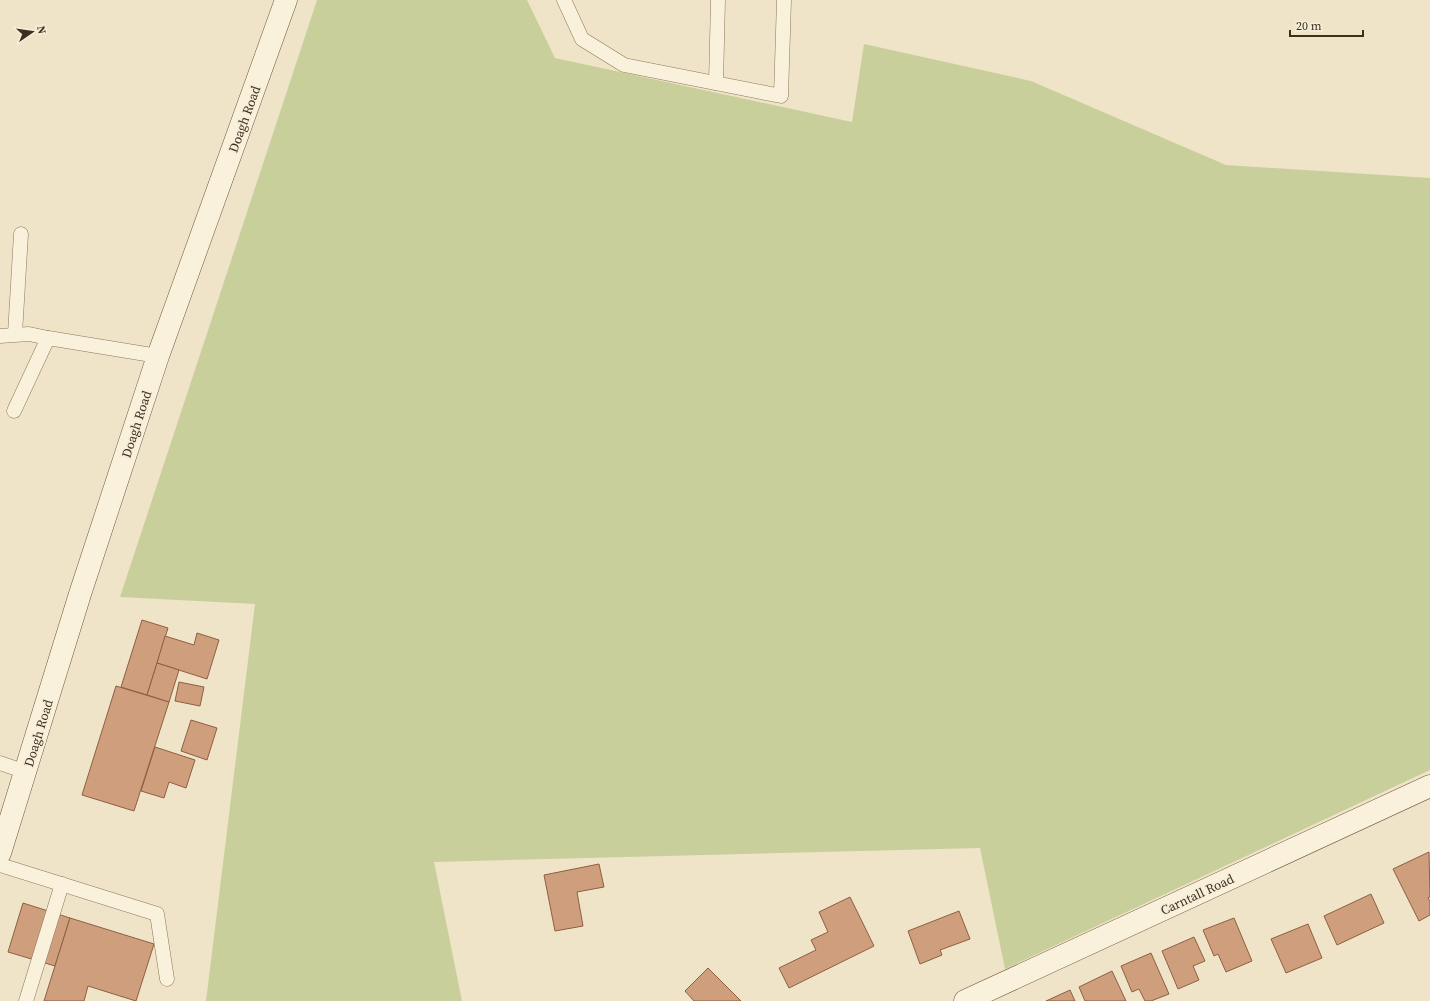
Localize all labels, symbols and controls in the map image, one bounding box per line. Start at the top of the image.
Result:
north arrow [12,12,52,52]
scale bar [1290,12,1363,38]
text: 20 m [1296,18,1322,34]
text: N [33,24,49,35]
street label: Doagh Road [225,83,265,155]
street label: Doagh Road [118,388,156,460]
street label: Doagh Road [20,697,57,769]
street label: Carntall Road [1158,870,1237,919]

